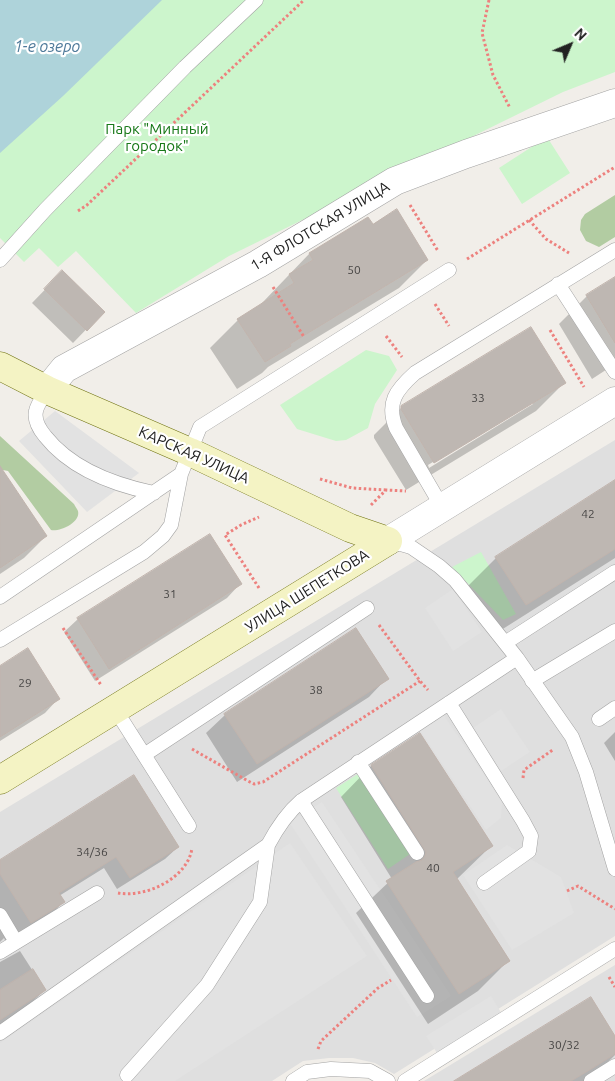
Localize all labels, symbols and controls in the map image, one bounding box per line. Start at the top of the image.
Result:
north arrow [545,20,595,70]
text: N [571,25,590,44]
water label: 1-е озеро [14,37,80,57]
park label: Парк "Минный городок" [105,120,209,155]
street label: 1-Я ФЛОТСКАЯ УЛИЦА [247,177,393,275]
house number: 50 [347,263,361,277]
house number: 33 [471,391,485,405]
street label: КАРСКАЯ УЛИЦА [136,423,252,487]
house number: 42 [581,507,595,521]
street label: УЛИЦА ШЕПЕТКОВА [242,546,372,636]
house number: 31 [163,587,177,601]
house number: 29 [18,676,32,690]
house number: 38 [309,683,323,697]
house number: 34/36 [76,845,108,859]
house number: 40 [426,861,440,875]
house number: 30/32 [548,1038,580,1052]

